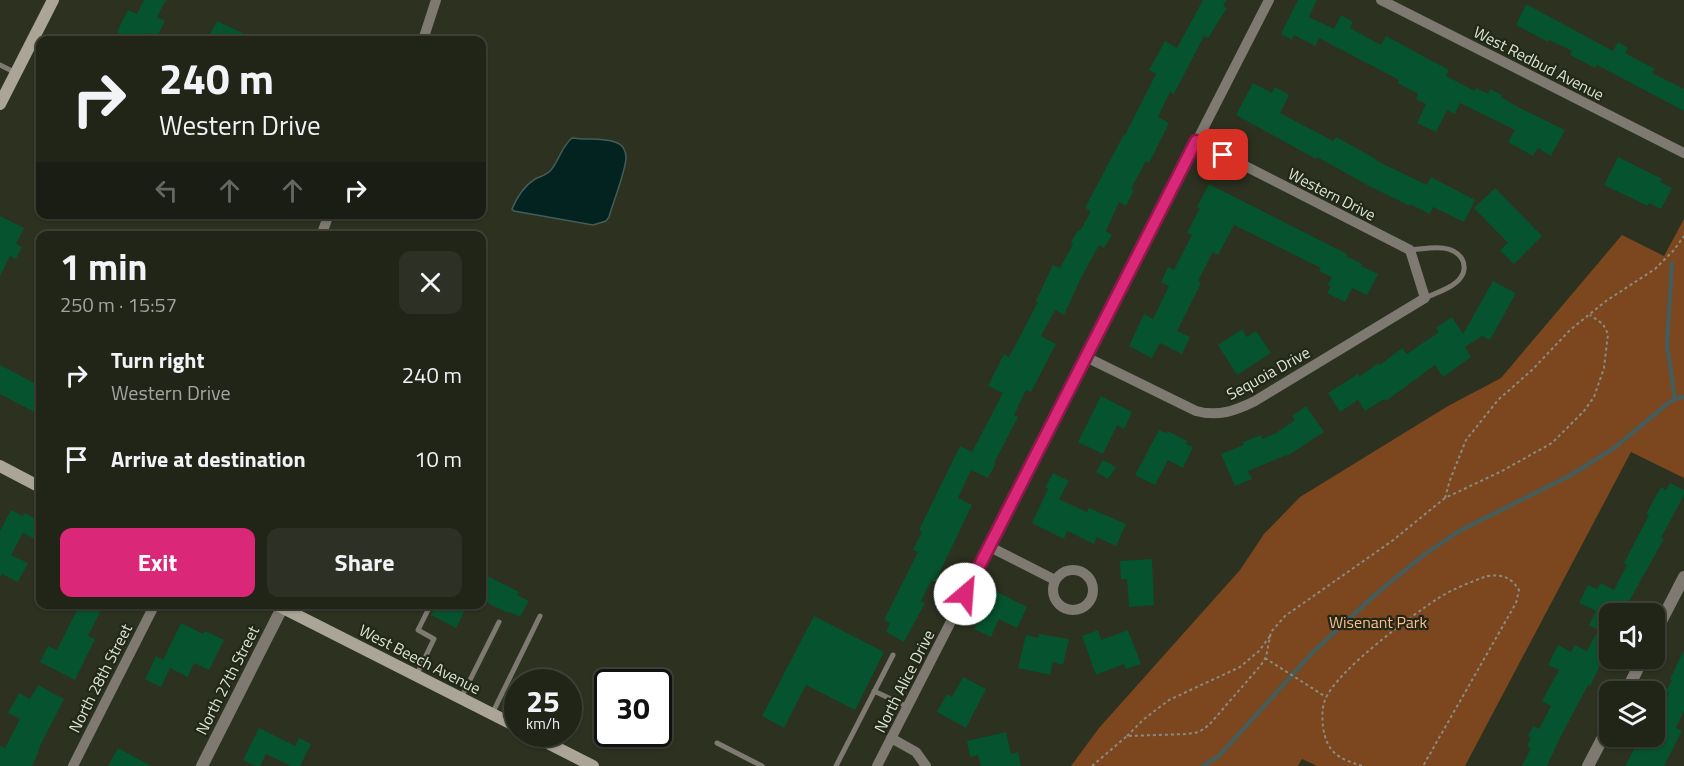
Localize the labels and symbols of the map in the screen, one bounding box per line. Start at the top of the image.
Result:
street label: West Redbud Avenue [1470,20,1608,106]
pin [1197,129,1248,180]
street label: Western Drive [1284,162,1380,226]
street label: Sequoia Drive [1222,340,1314,406]
position arrow [933,562,997,626]
park label: Wisenant Park [1329,610,1427,634]
street label: West Beech Avenue [355,618,485,700]
street label: North 28th Street [62,619,138,737]
street label: North 27th Street [189,621,265,739]
street label: North Alice Drive [868,625,940,737]
speed limit sign: 30 [594,669,672,747]

